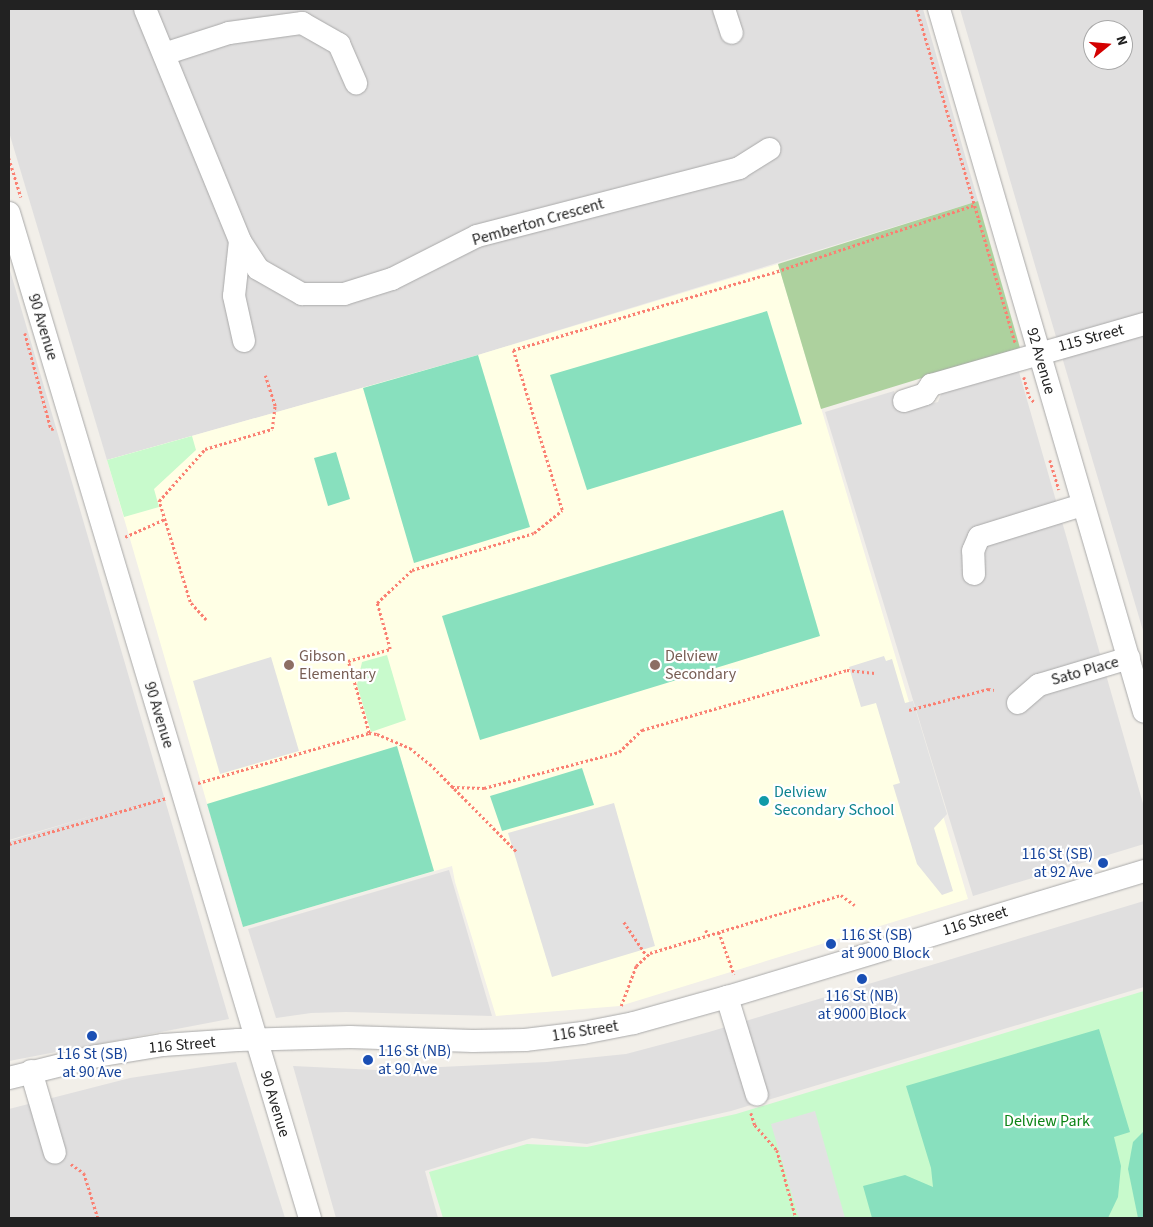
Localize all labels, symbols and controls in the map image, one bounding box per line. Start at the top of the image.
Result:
north arrow [1083,20,1133,70]
text: N [1110,34,1132,48]
street label: Pemberton Crescent [470,194,606,250]
street label: 90 Avenue [24,291,62,363]
street label: 115 Street [1056,320,1126,356]
street label: 92 Avenue [1022,325,1060,397]
place label: Gibson Elementary [299,646,376,684]
place label: Delview Secondary [665,646,736,684]
street label: Sato Place [1049,652,1121,690]
marker: Gibson Elementary [283,659,295,671]
marker: Delview Secondary [649,659,661,671]
street label: 90 Avenue [140,679,178,751]
place label: Delview Secondary School [774,782,894,820]
marker: Delview Secondary School [758,795,770,807]
place label: 116 St (SB) at 92 Ave [1022,844,1093,882]
marker: 116 St (SB) at 92 Ave [1097,857,1109,869]
street label: 116 Street [940,902,1010,940]
place label: 116 St (SB) at 9000 Block [841,925,930,963]
marker: 116 St (SB) at 9000 Block [825,938,837,950]
marker: 116 St (NB) at 9000 Block [856,973,868,985]
place label: 116 St (NB) at 9000 Block [818,986,906,1024]
street label: 116 Street [550,1016,620,1046]
marker: 116 St (SB) at 90 Ave [86,1030,98,1042]
street label: 116 Street [148,1033,216,1057]
place label: 116 St (NB) at 90 Ave [378,1041,451,1079]
place label: 116 St (SB) at 90 Ave [56,1044,128,1082]
marker: 116 St (NB) at 90 Ave [362,1054,374,1066]
street label: 90 Avenue [256,1068,294,1140]
park label: Delview Park [1004,1111,1090,1131]

